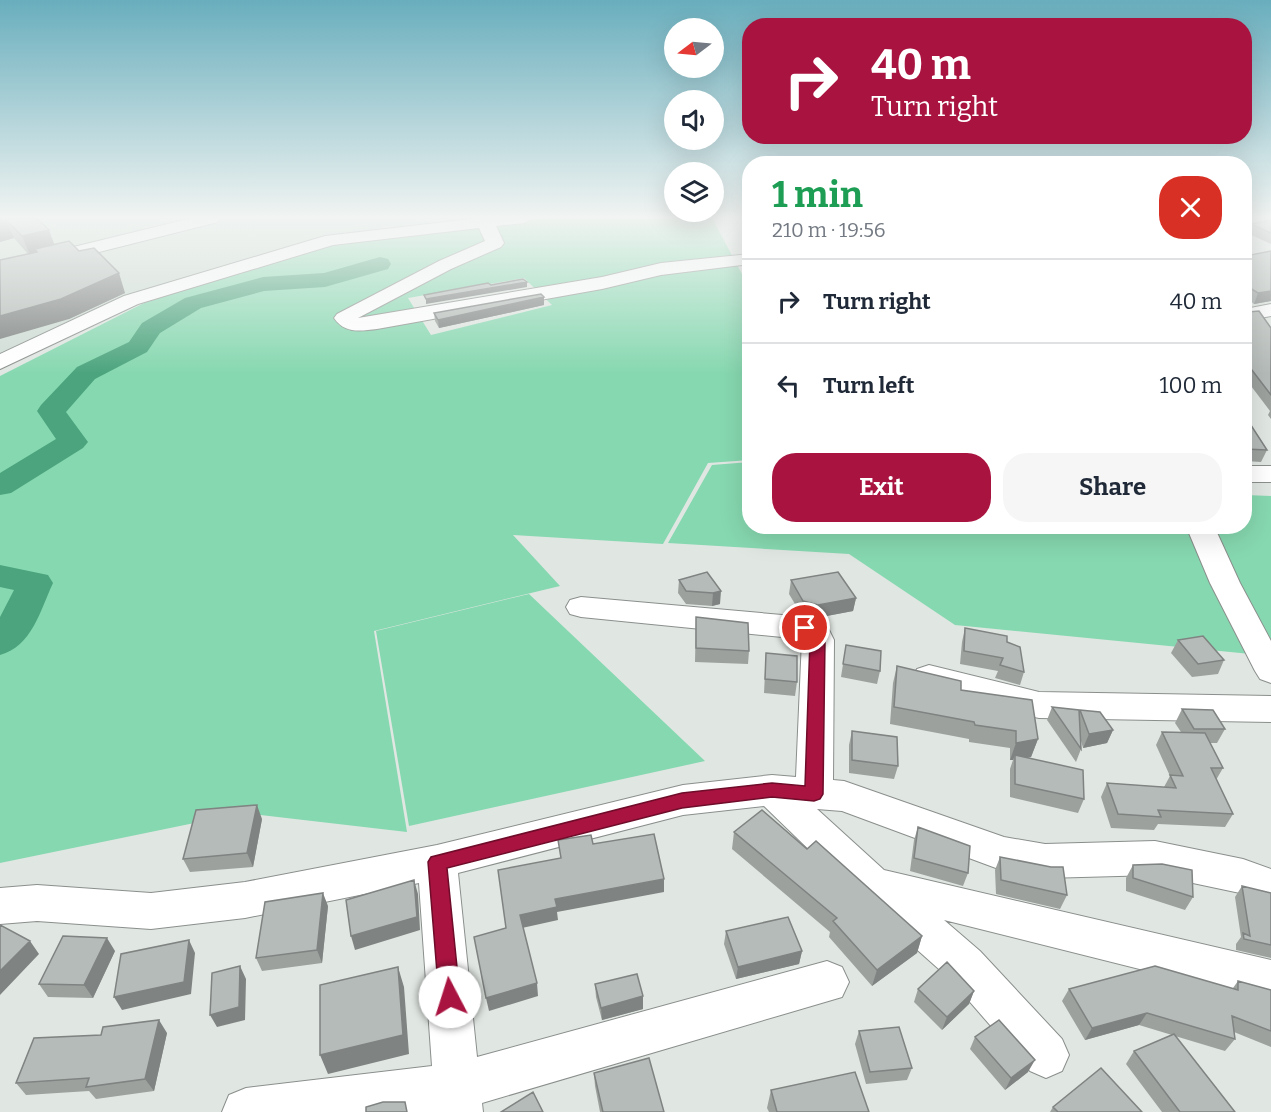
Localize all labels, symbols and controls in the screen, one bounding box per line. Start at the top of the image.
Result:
north arrow [664,18,724,78]
map controls [664,18,724,222]
text: 40 m [871,40,971,90]
icon: right [772,42,850,120]
button: sound [664,90,724,150]
text: Turn right [871,91,998,123]
button: layers [664,162,724,222]
text: 1 min [772,173,863,217]
button: close [1159,176,1222,239]
text: 210 m · 19:56 [772,218,886,242]
icon: right [772,285,805,318]
text: Turn right [823,288,931,315]
text: 40 m [1170,288,1222,315]
icon: left [772,369,805,402]
text: Turn left [823,372,915,399]
text: 100 m [1159,372,1222,399]
button: Exit [772,453,991,522]
button: Share [1003,453,1222,522]
pin [779,602,830,653]
icon: arrive [788,611,821,644]
position arrow [418,965,482,1029]

